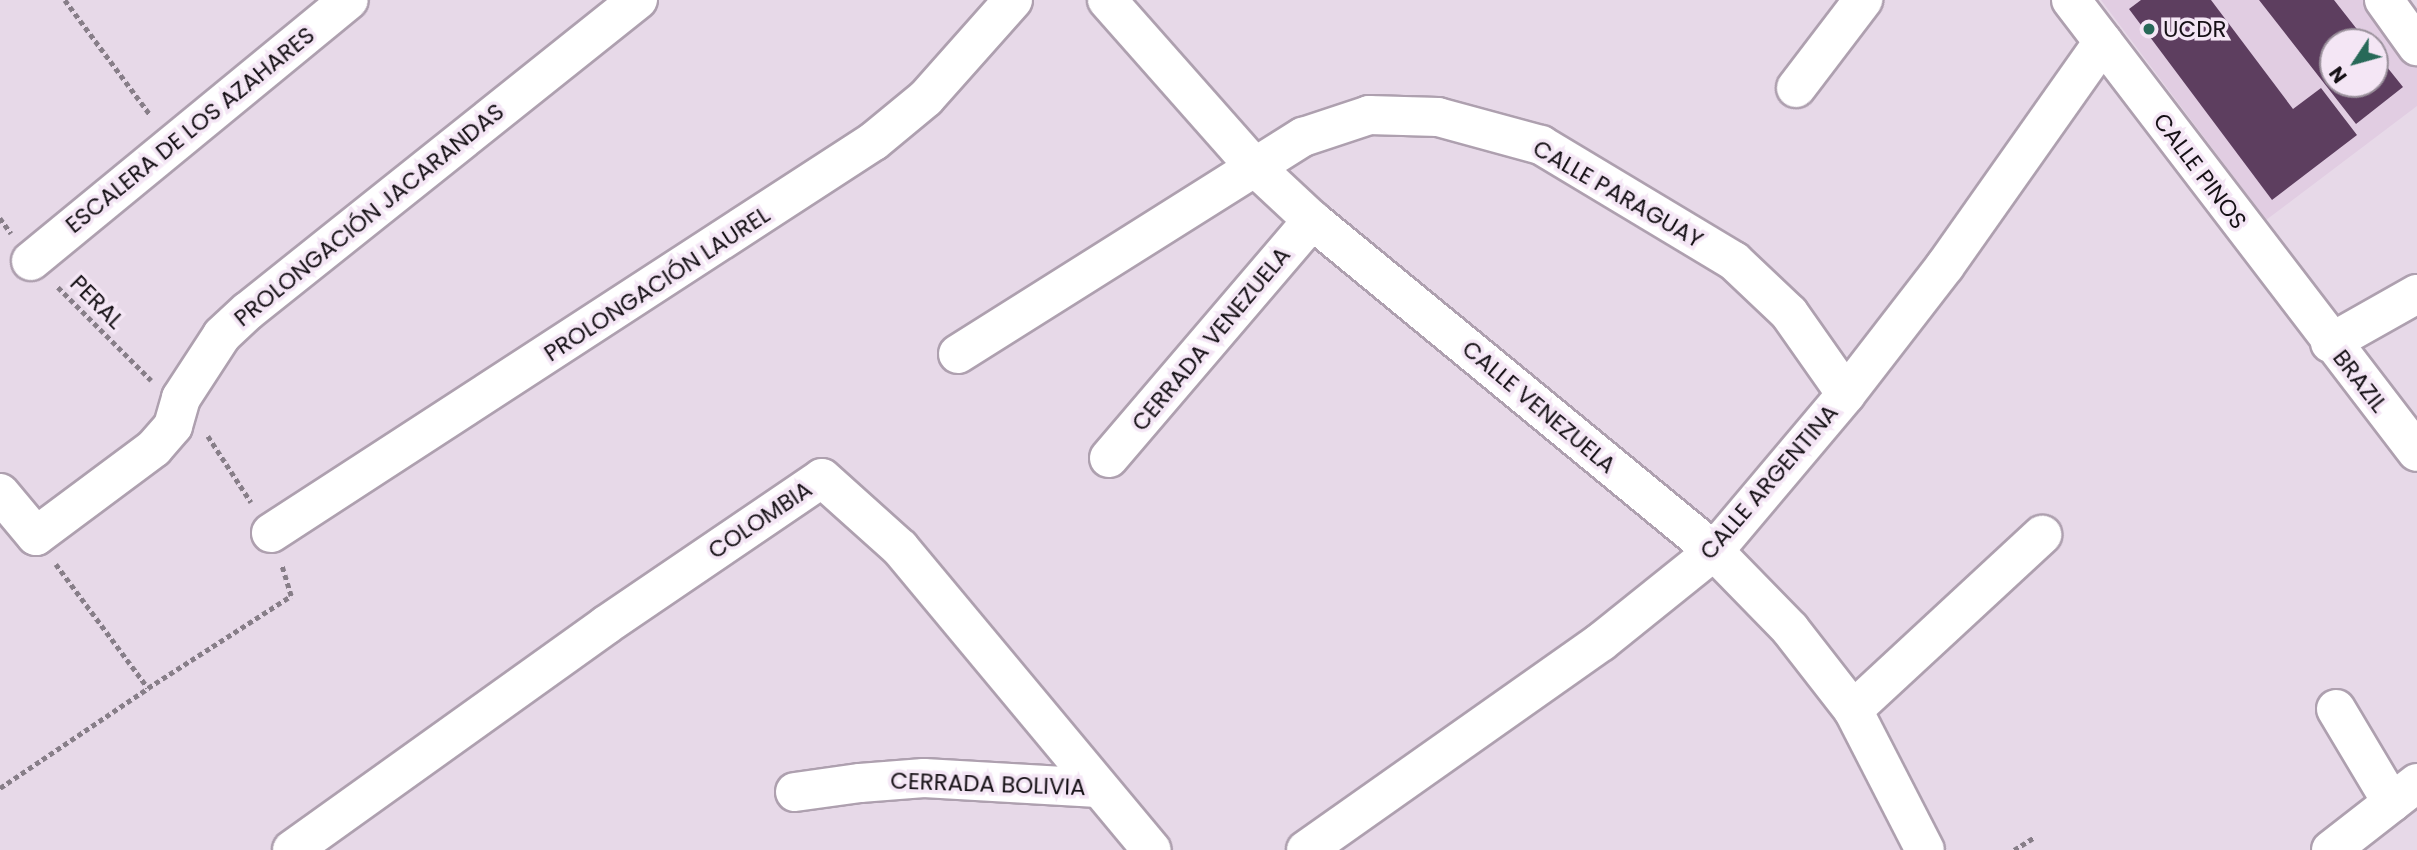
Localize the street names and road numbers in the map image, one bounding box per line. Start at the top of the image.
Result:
street label: ESCALERA DE LOS AZAHARES [60,21,320,239]
street label: PROLONGACIÓN JACARANDAS [229,98,509,332]
street label: CALLE PINOS [2148,108,2252,234]
street label: CALLE PARAGUAY [1528,134,1708,254]
street label: PROLONGACIÓN LAUREL [539,201,775,367]
street label: CERRADA VENEZUELA [1126,241,1296,437]
street label: PERAL [64,269,130,335]
street label: CALLE VENEZUELA [1457,335,1621,479]
street label: BRAZIL [2327,344,2393,418]
street label: CALLE ARGENTINA [1694,399,1844,565]
street label: COLOMBIA [703,475,817,565]
street label: CERRADA BOLIVIA [890,767,1086,801]

